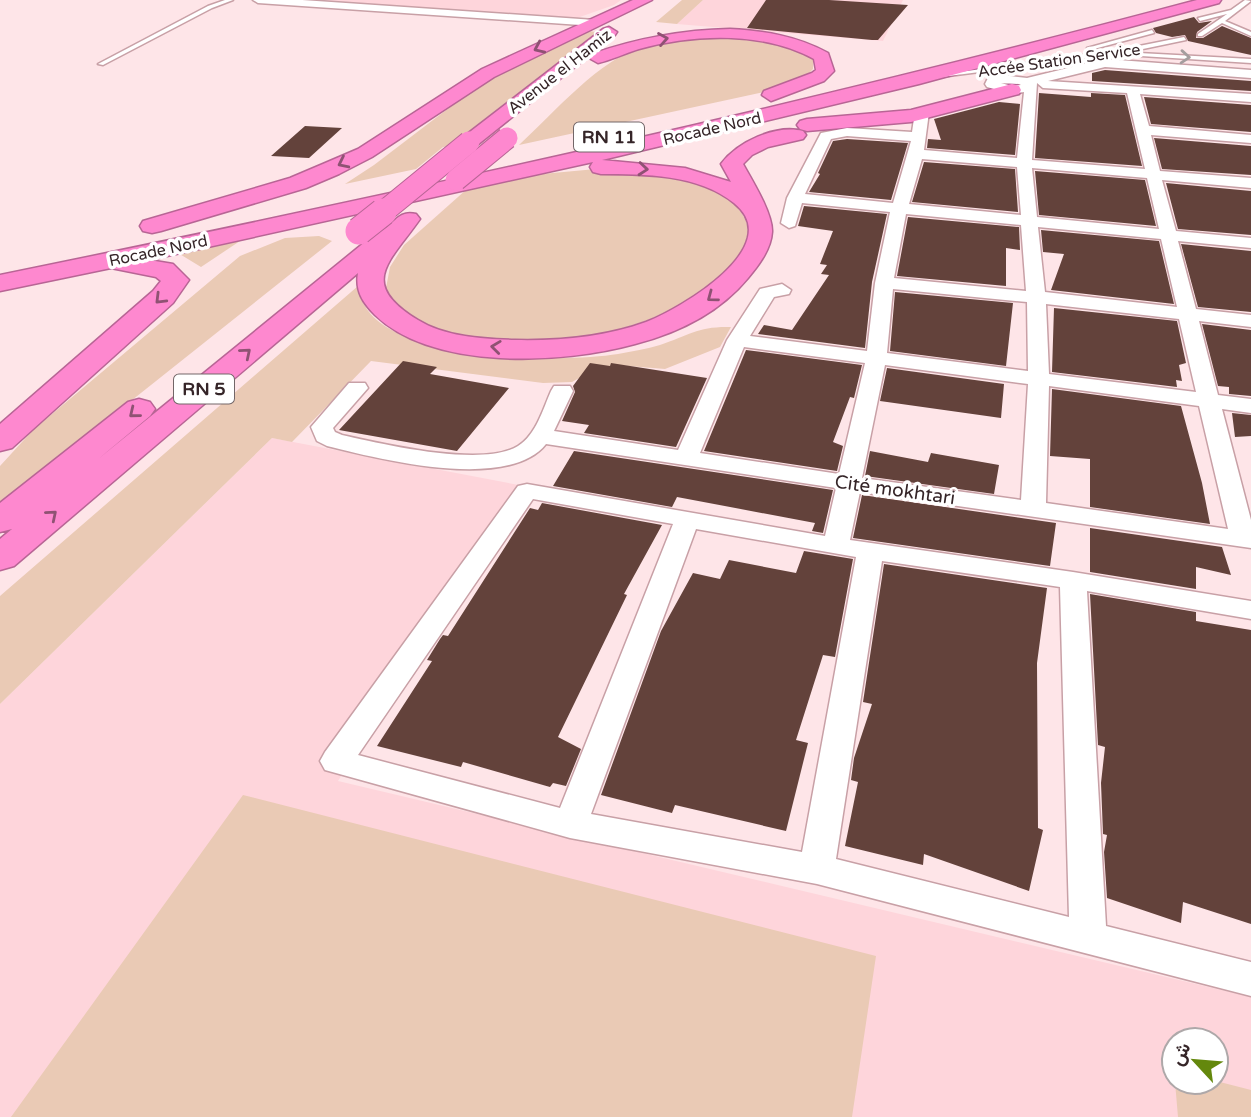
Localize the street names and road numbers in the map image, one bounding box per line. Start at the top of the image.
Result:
street label: Avenue el Hamiz [504,25,616,119]
street label: Accée Station Service [976,40,1142,82]
street label: Rocade Nord [661,108,763,150]
road number: RN 11 [574,122,644,152]
street label: Rocade Nord [107,231,209,271]
road number: RN 5 [174,374,234,404]
street label: Cité mokhtari [833,471,957,509]

